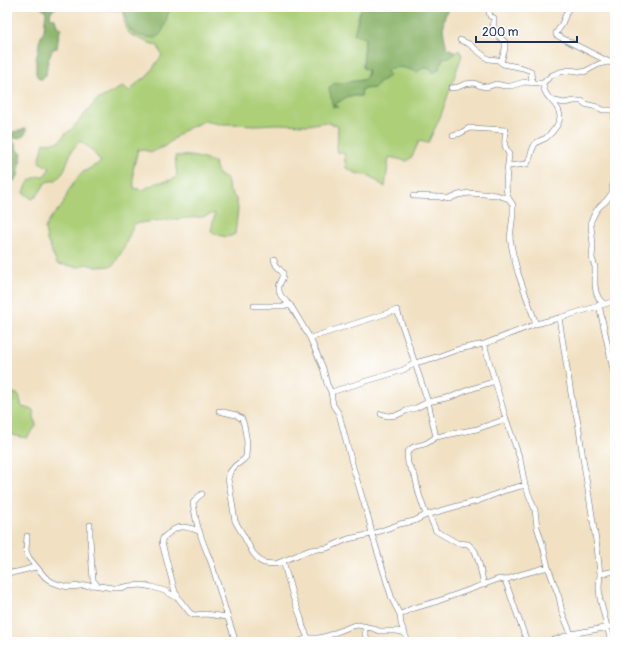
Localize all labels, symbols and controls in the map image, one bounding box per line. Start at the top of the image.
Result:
scale bar [476,18,577,44]
text: 200 m [482,25,519,40]

